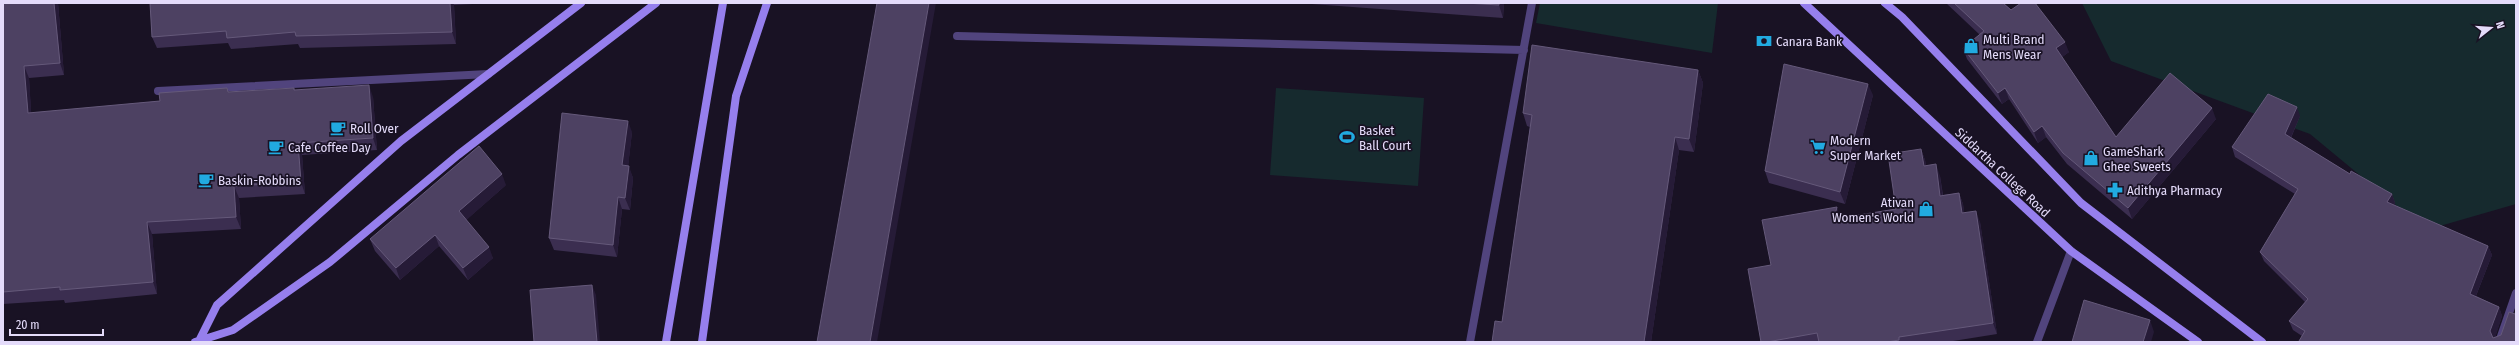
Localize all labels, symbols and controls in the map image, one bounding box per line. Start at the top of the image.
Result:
north arrow [2471,8,2511,48]
text: N [2493,20,2507,30]
bank icon: Canara Bank [1755,32,1773,50]
place label: Multi Brand Mens Wear [1983,32,2045,62]
place label: Canara Bank [1776,34,1843,49]
shop icon: Multi Brand Mens Wear [1962,37,1980,55]
cafe icon: Roll Over [329,119,347,137]
place label: Roll Over [350,121,399,136]
place label: Basket Ball Court [1359,123,1412,153]
street label: Siddartha College Road [1952,125,2053,220]
sports icon: Basket Ball Court [1338,128,1356,146]
place label: Modern Super Market [1830,133,1902,163]
cafe icon: Cafe Coffee Day [267,138,285,156]
supermarket icon: Modern Super Market [1809,138,1827,156]
place label: Cafe Coffee Day [288,140,371,155]
place label: GameShark Ghee Sweets [2103,144,2171,174]
shop icon: GameShark Ghee Sweets [2082,149,2100,167]
cafe icon: Baskin-Robbins [197,171,215,189]
place label: Baskin-Robbins [218,173,302,188]
pharmacy icon: Adithya Pharmacy [2106,181,2124,199]
place label: Adithya Pharmacy [2127,183,2222,198]
place label: Ativan Women's World [1832,195,1914,225]
shop icon: Ativan Women's World [1917,200,1935,218]
scale bar [10,311,103,337]
text: 20 m [16,318,40,332]

